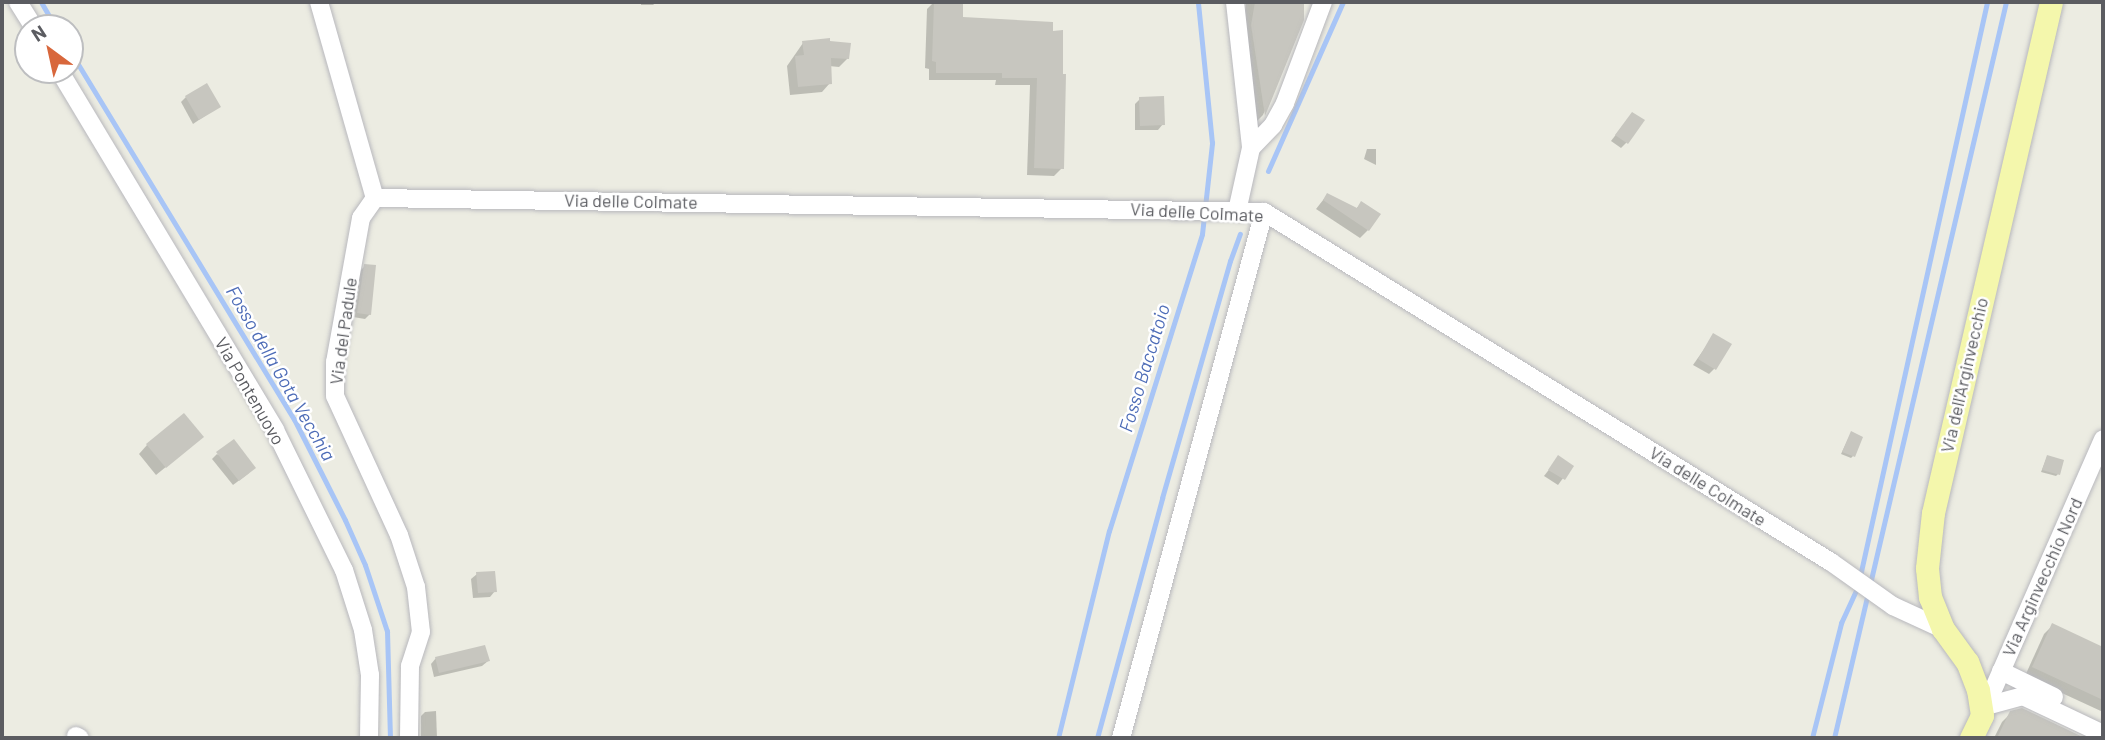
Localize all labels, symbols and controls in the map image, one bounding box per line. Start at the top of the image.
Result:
north arrow [14,14,84,84]
text: N [27,20,50,46]
street label: Via delle Colmate [564,189,698,213]
street label: Via delle Colmate [1130,198,1264,226]
street label: Via del Padule [325,276,361,386]
water label: Fosso della Gota Vecchia [222,282,340,464]
street label: Via dell'Arginvecchio [1936,295,1992,455]
water label: Fosso Baccatoio [1114,301,1174,435]
street label: Via Pontenuovo [211,333,289,449]
street label: Via delle Colmate [1646,441,1770,531]
street label: Via Arginvecchio Nord [1997,494,2087,660]

